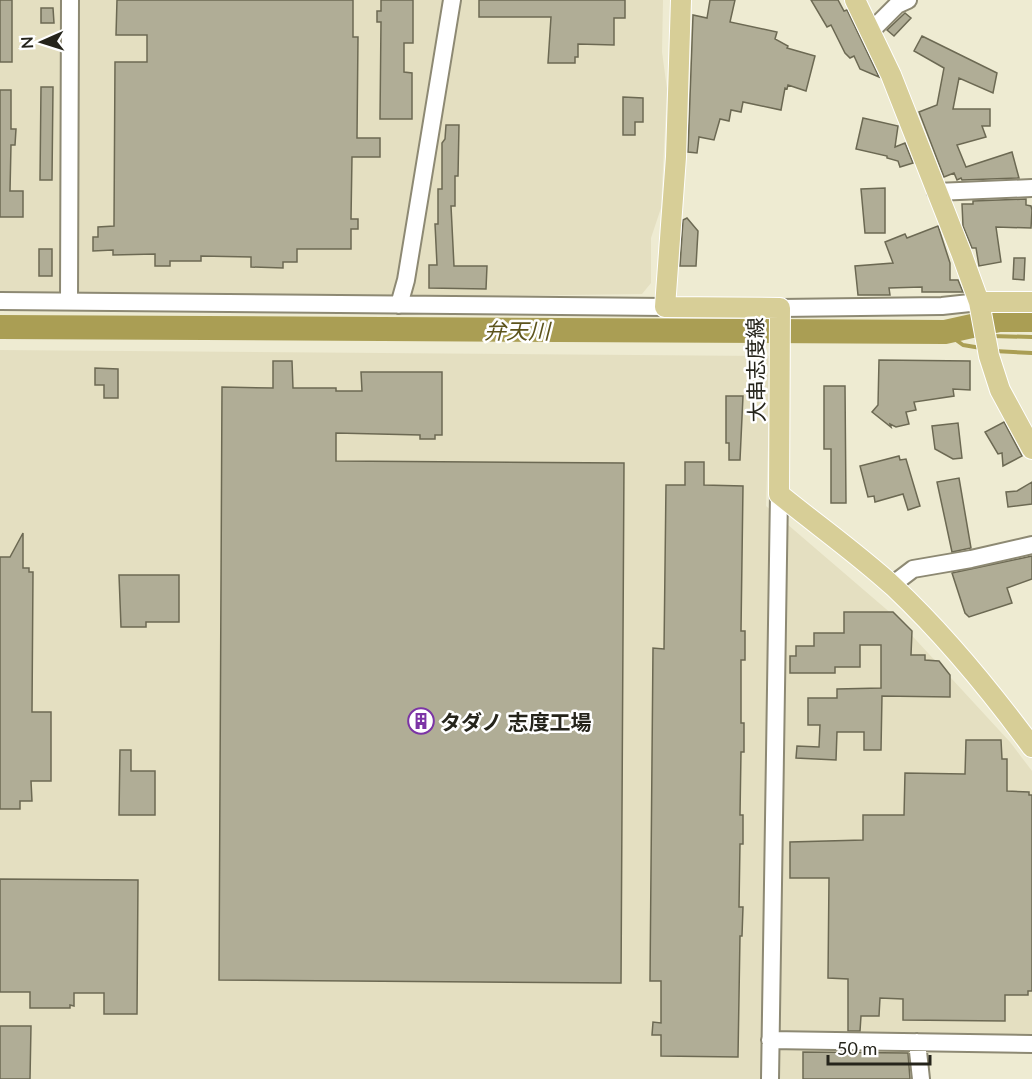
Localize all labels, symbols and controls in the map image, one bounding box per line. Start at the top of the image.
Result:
north arrow [12,12,72,72]
text: N [17,36,36,49]
water label: 弁天川 [484,317,552,344]
street label: 大串志度線 [742,317,768,423]
building icon: タダノ 志度工場 [406,706,436,736]
place label: タダノ 志度工場 [440,709,591,734]
scale bar [828,1028,930,1066]
text: 50 m [837,1037,877,1059]

